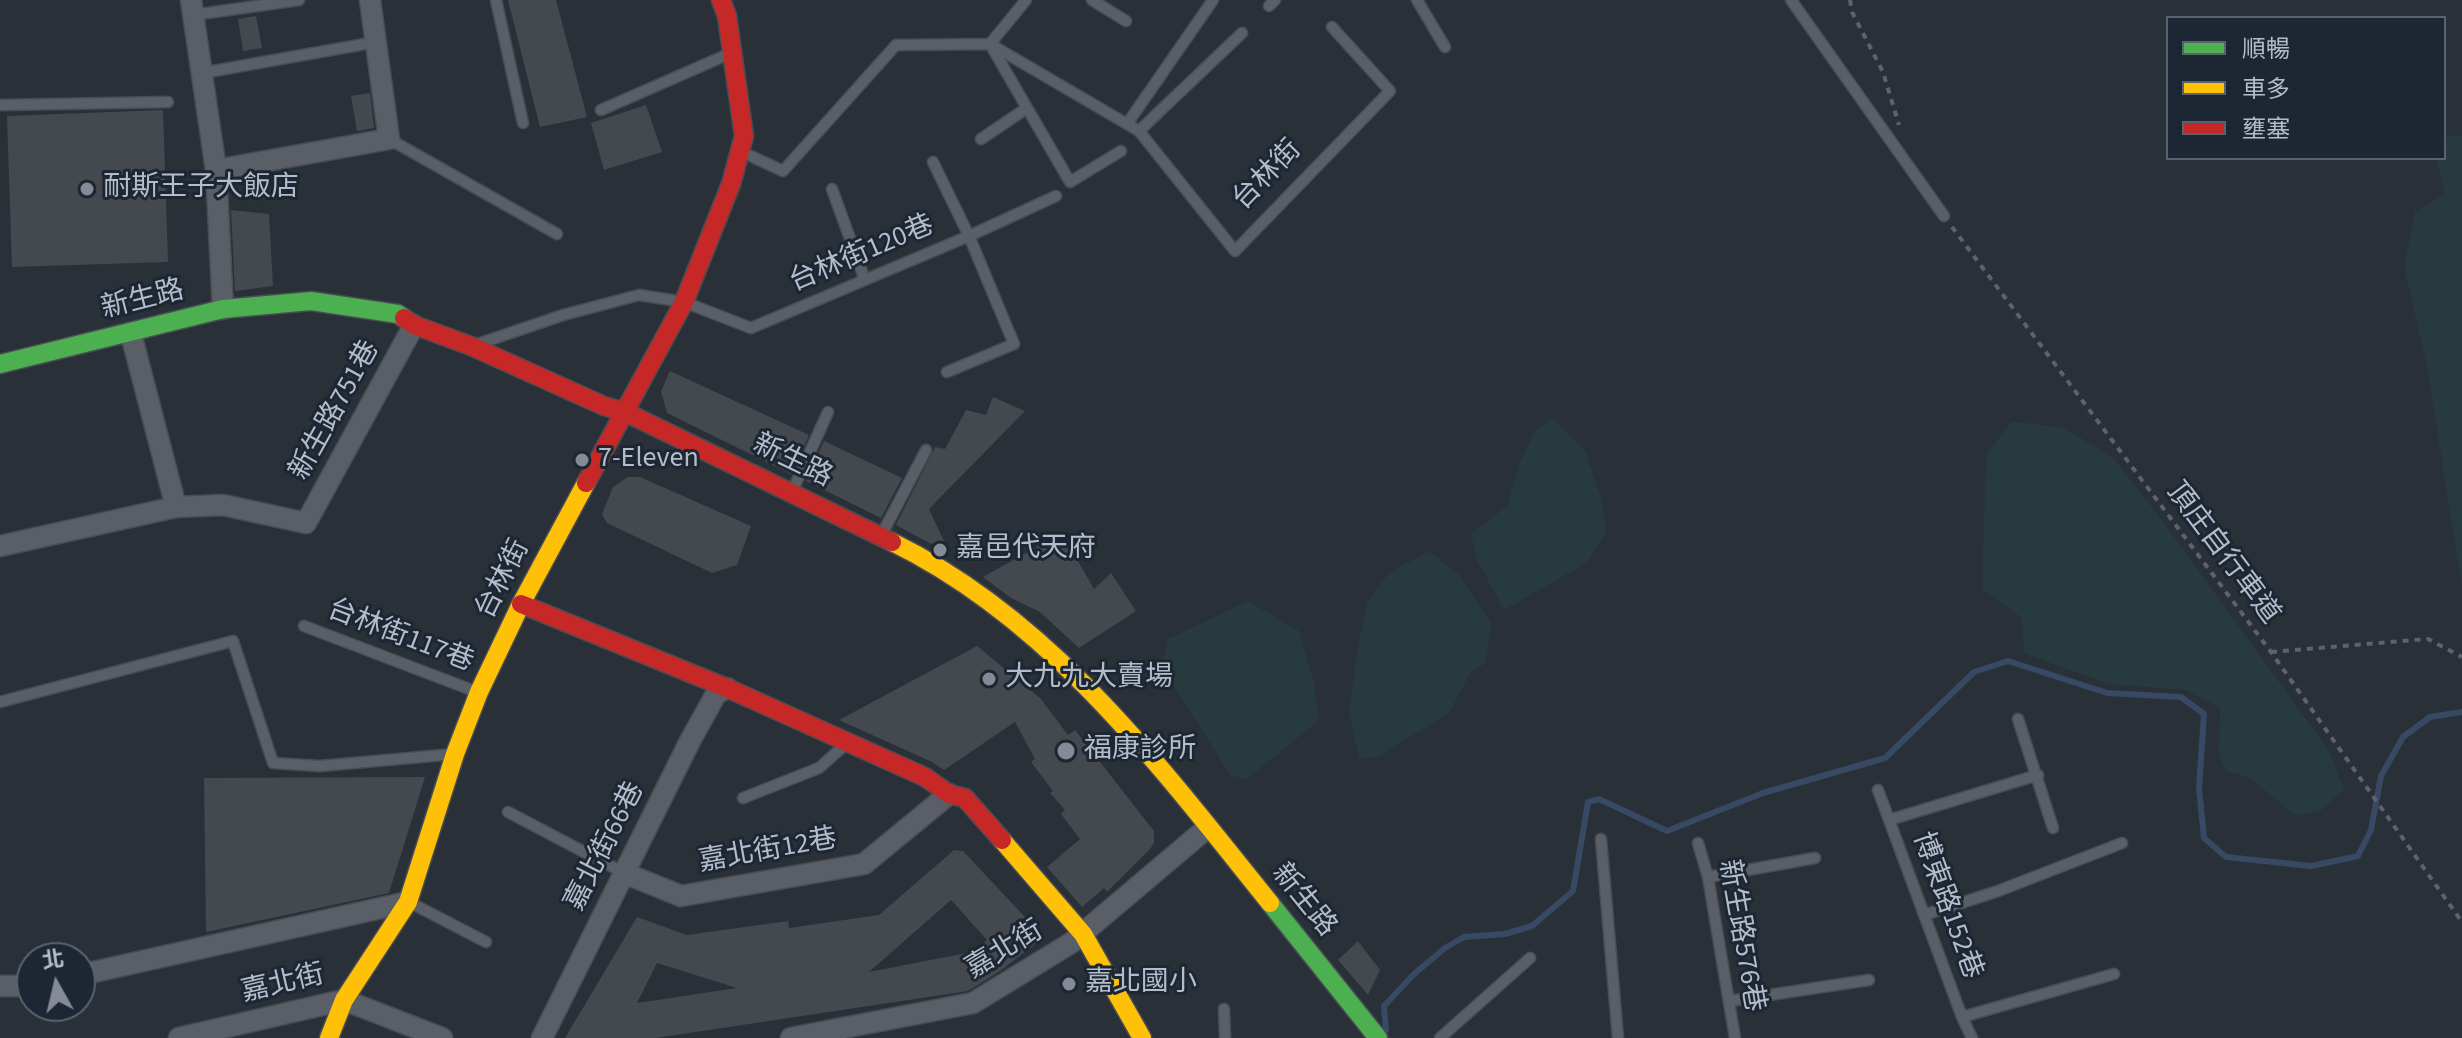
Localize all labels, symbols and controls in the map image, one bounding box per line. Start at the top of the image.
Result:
legend [2166,16,2446,160]
text: 順暢 [2242,32,2290,67]
text: 車多 [2242,72,2290,107]
text: 壅塞 [2242,112,2290,147]
street label: 台林街 [1227,134,1309,218]
place label: 耐斯王子大飯店 [103,172,299,206]
marker: 耐斯王子大飯店 [78,180,96,198]
street label: 台林街120巷 [785,209,939,301]
street label: 新生路 [98,275,188,327]
street label: 新生路751巷 [284,336,388,486]
street label: 新生路 [747,428,837,496]
place label: 7-Eleven [598,443,699,477]
marker: 7-Eleven [573,451,591,469]
street label: 頂庄自行車道 [2158,477,2286,631]
place label: 嘉邑代天府 [956,533,1096,567]
street label: 台林街 [470,535,538,625]
marker: 嘉邑代天府 [931,541,949,559]
street label: 台林街117巷 [322,594,478,680]
place label: 大九九大賣場 [1005,662,1173,696]
marker: 大九九大賣場 [980,670,998,688]
place label: 福康診所 [1084,734,1196,768]
marker: 福康診所 [1055,740,1077,762]
street label: 嘉北街66巷 [559,777,653,917]
street label: 嘉北街12巷 [696,823,840,881]
street label: 博東路152巷 [1904,828,1988,984]
street label: 新生路576巷 [1710,857,1770,1015]
street label: 新生路 [1264,858,1342,944]
street label: 嘉北街 [960,915,1050,987]
north arrow [16,942,96,1022]
text: 北 [40,943,66,978]
street label: 嘉北街 [238,959,328,1011]
place label: 嘉北國小 [1085,967,1197,1001]
marker: 嘉北國小 [1060,975,1078,993]

